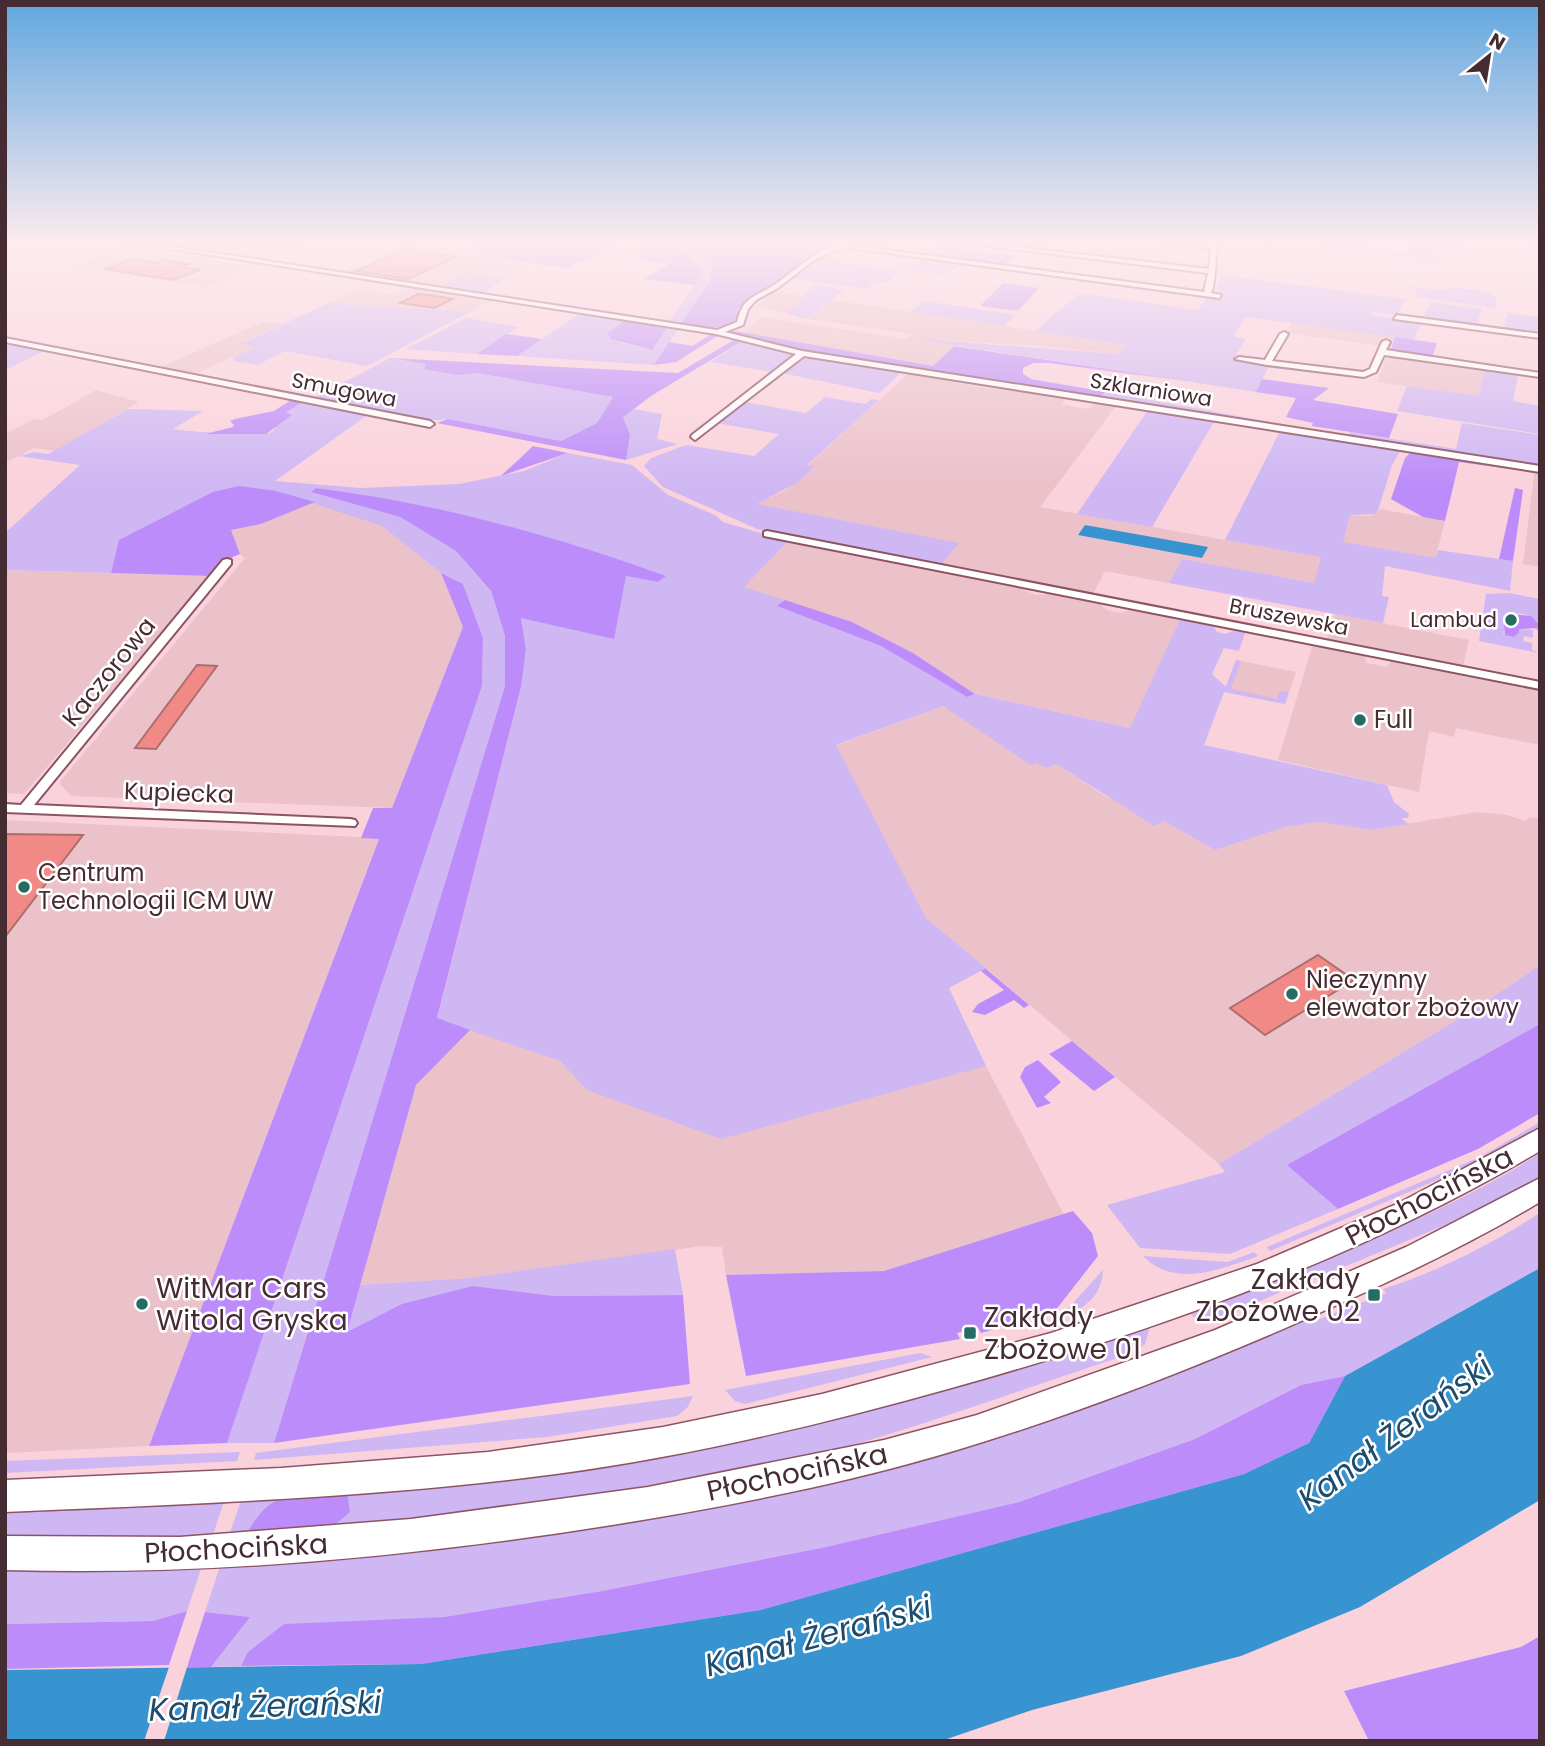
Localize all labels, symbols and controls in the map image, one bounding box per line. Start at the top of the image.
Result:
north arrow [1454,21,1524,91]
text: N [1484,26,1510,57]
street label: Smugowa [289,365,399,414]
street label: Szklarniowa [1088,366,1214,413]
street label: Bruszewska [1227,591,1351,642]
place label: Lambud [1410,605,1497,634]
street label: Kaczorowa [54,610,163,733]
marker: Lambud [1503,612,1519,628]
place label: Full [1374,703,1413,736]
marker: Full [1352,712,1368,728]
street label: Kupiecka [124,774,235,811]
place label: Centrum Technologii ICM UW [38,856,273,917]
marker: Centrum Technologii ICM UW [16,879,32,895]
place label: Nieczynny elewator zbożowy [1306,963,1519,1024]
marker: Nieczynny elewator zbożowy [1284,986,1300,1002]
street label: Płochocińska [1339,1137,1520,1256]
place label: Zakłady Zbożowe 02 [1196,1260,1360,1331]
place label: WitMar Cars Witold Gryska [156,1269,348,1340]
marker: Zakłady Zbożowe 02 [1366,1287,1382,1303]
marker: WitMar Cars Witold Gryska [134,1296,150,1312]
place label: Zakłady Zbożowe 01 [984,1298,1141,1369]
marker: Zakłady Zbożowe 01 [962,1325,978,1341]
water label: Kanał Żerański [1288,1344,1502,1521]
street label: Płochocińska [703,1434,891,1511]
street label: Płochocińska [143,1524,329,1573]
water label: Kanał Żerański [700,1583,937,1687]
water label: Kanał Żerański [148,1679,383,1732]

